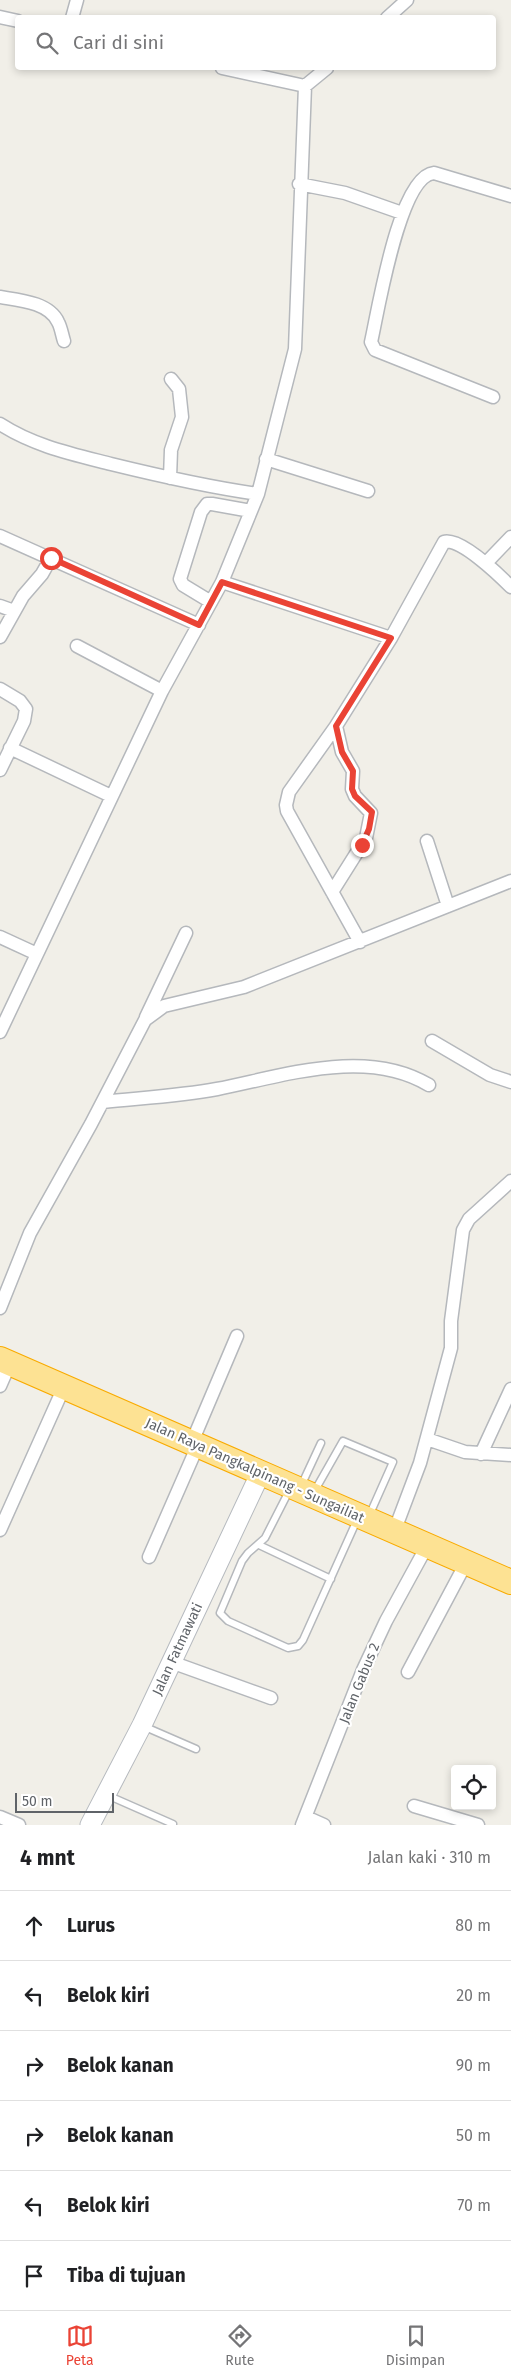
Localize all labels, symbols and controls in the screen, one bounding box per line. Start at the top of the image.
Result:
search box [15,15,496,70]
icon: search [33,29,61,57]
text: Cari di sini [73,31,164,54]
route start [40,547,63,570]
route end [351,834,374,857]
street label: Jalan Raya Pangkalpinang - Sungailiat [143,1414,368,1527]
street label: Jalan Fatmawati [149,1600,206,1698]
street label: Jalan Gabus 2 [336,1640,383,1726]
map controls [451,1765,496,1810]
button: locate [451,1765,496,1810]
scale bar [15,1790,114,1813]
text: 50 m [22,1793,53,1810]
text: 4 mnt [20,1845,75,1871]
text: Jalan kaki · 310 m [368,1848,491,1867]
icon: ahead [20,1912,48,1940]
text: Lurus [67,1914,115,1937]
text: 80 m [455,1916,491,1935]
icon: left [20,1982,48,2010]
text: Belok kiri [67,1984,150,2007]
text: 20 m [456,1986,491,2005]
icon: right [20,2052,48,2080]
text: Belok kanan [67,2054,174,2077]
text: 90 m [456,2056,491,2075]
icon: right [20,2122,48,2150]
text: Belok kanan [67,2124,174,2147]
text: 50 m [456,2126,491,2145]
icon: left [20,2192,48,2220]
text: Belok kiri [67,2194,150,2217]
text: 70 m [457,2196,491,2215]
icon: arrive [20,2262,48,2290]
text: Tiba di tujuan [67,2264,186,2287]
tab: Peta [66,2322,94,2369]
tab: Rute [225,2322,254,2369]
tab: Disimpan [386,2322,445,2369]

